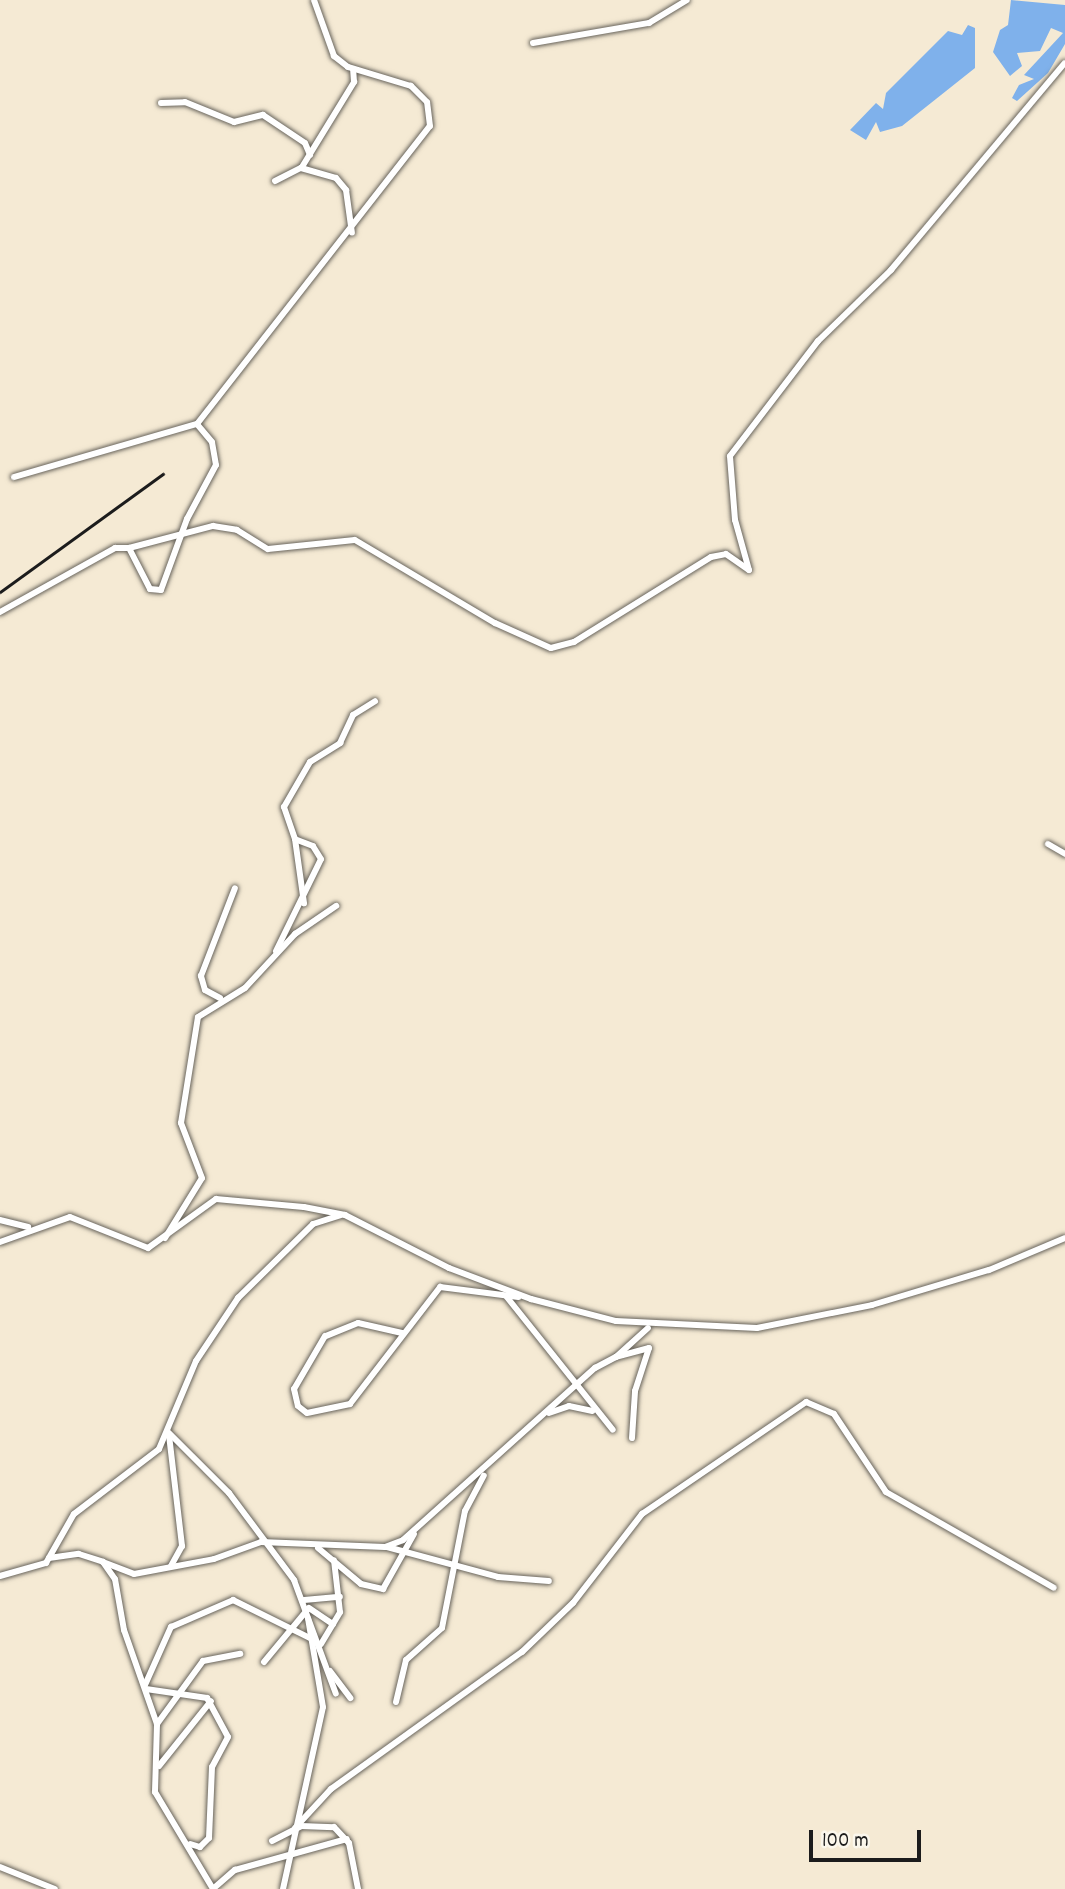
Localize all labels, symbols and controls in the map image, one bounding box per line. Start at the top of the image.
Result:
scale bar [813,1815,925,1859]
text: 100 m [822,1827,869,1857]

